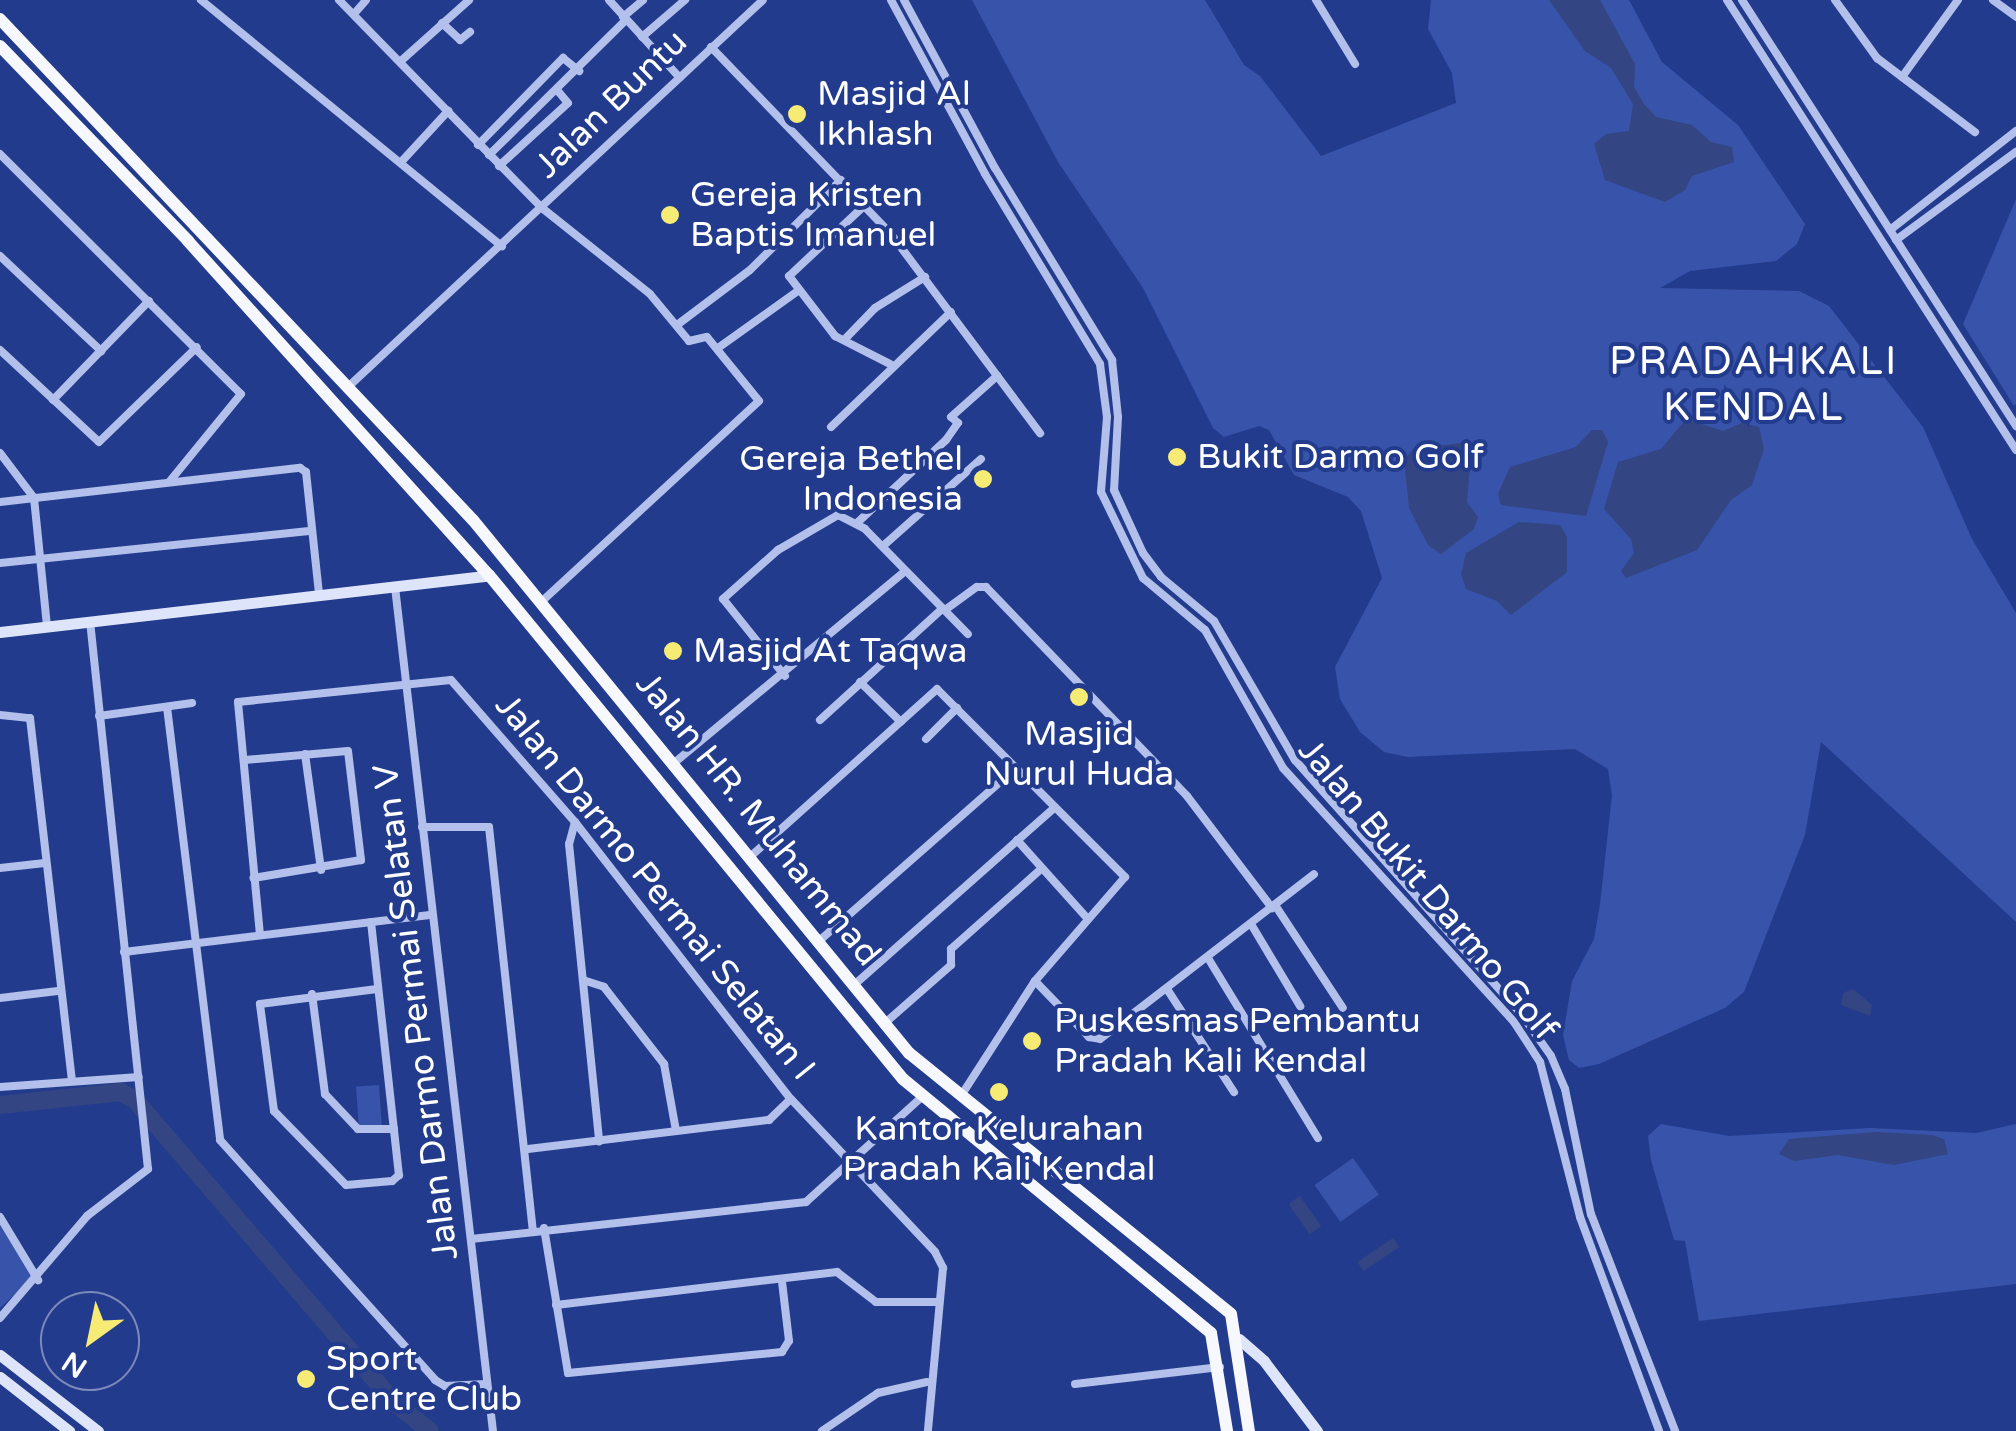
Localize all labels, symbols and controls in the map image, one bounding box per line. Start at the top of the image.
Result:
street label: Jalan Buntu [526,21,696,187]
place label: Masjid Al Ikhlash [817,73,971,155]
marker: Masjid Al Ikhlash [786,103,808,125]
place label: Gereja Kristen Baptis Imanuel [690,174,936,256]
marker: Gereja Kristen Baptis Imanuel [659,204,681,226]
district label: PRADAHKALI KENDAL [1609,337,1899,431]
place label: Bukit Darmo Golf [1197,436,1484,478]
place label: Gereja Bethel Indonesia [739,438,963,520]
marker: Bukit Darmo Golf [1166,446,1188,468]
marker: Gereja Bethel Indonesia [972,468,994,490]
place label: Masjid At Taqwa [693,630,967,672]
marker: Masjid At Taqwa [662,640,684,662]
street label: Jalan HR. Muhammad [627,664,889,974]
street label: Jalan Darmo Permai Selatan I [486,685,824,1089]
marker: Masjid Nurul Huda [1068,686,1090,708]
place label: Masjid Nurul Huda [984,713,1174,795]
street label: Jalan Bukit Darmo Golf [1289,730,1567,1050]
street label: Jalan Darmo Permai Selatan V [365,762,467,1262]
place label: Puskesmas Pembantu Pradah Kali Kendal [1054,1000,1421,1082]
marker: Puskesmas Pembantu Pradah Kali Kendal [1019,1028,1045,1054]
marker: Kantor Kelurahan Pradah Kali Kendal [988,1081,1010,1103]
place label: Kantor Kelurahan Pradah Kali Kendal [842,1108,1156,1190]
north arrow [40,1291,140,1391]
place label: Sport Centre Club [326,1338,522,1420]
text: N [56,1344,93,1385]
marker: Sport Centre Club [295,1368,317,1390]

